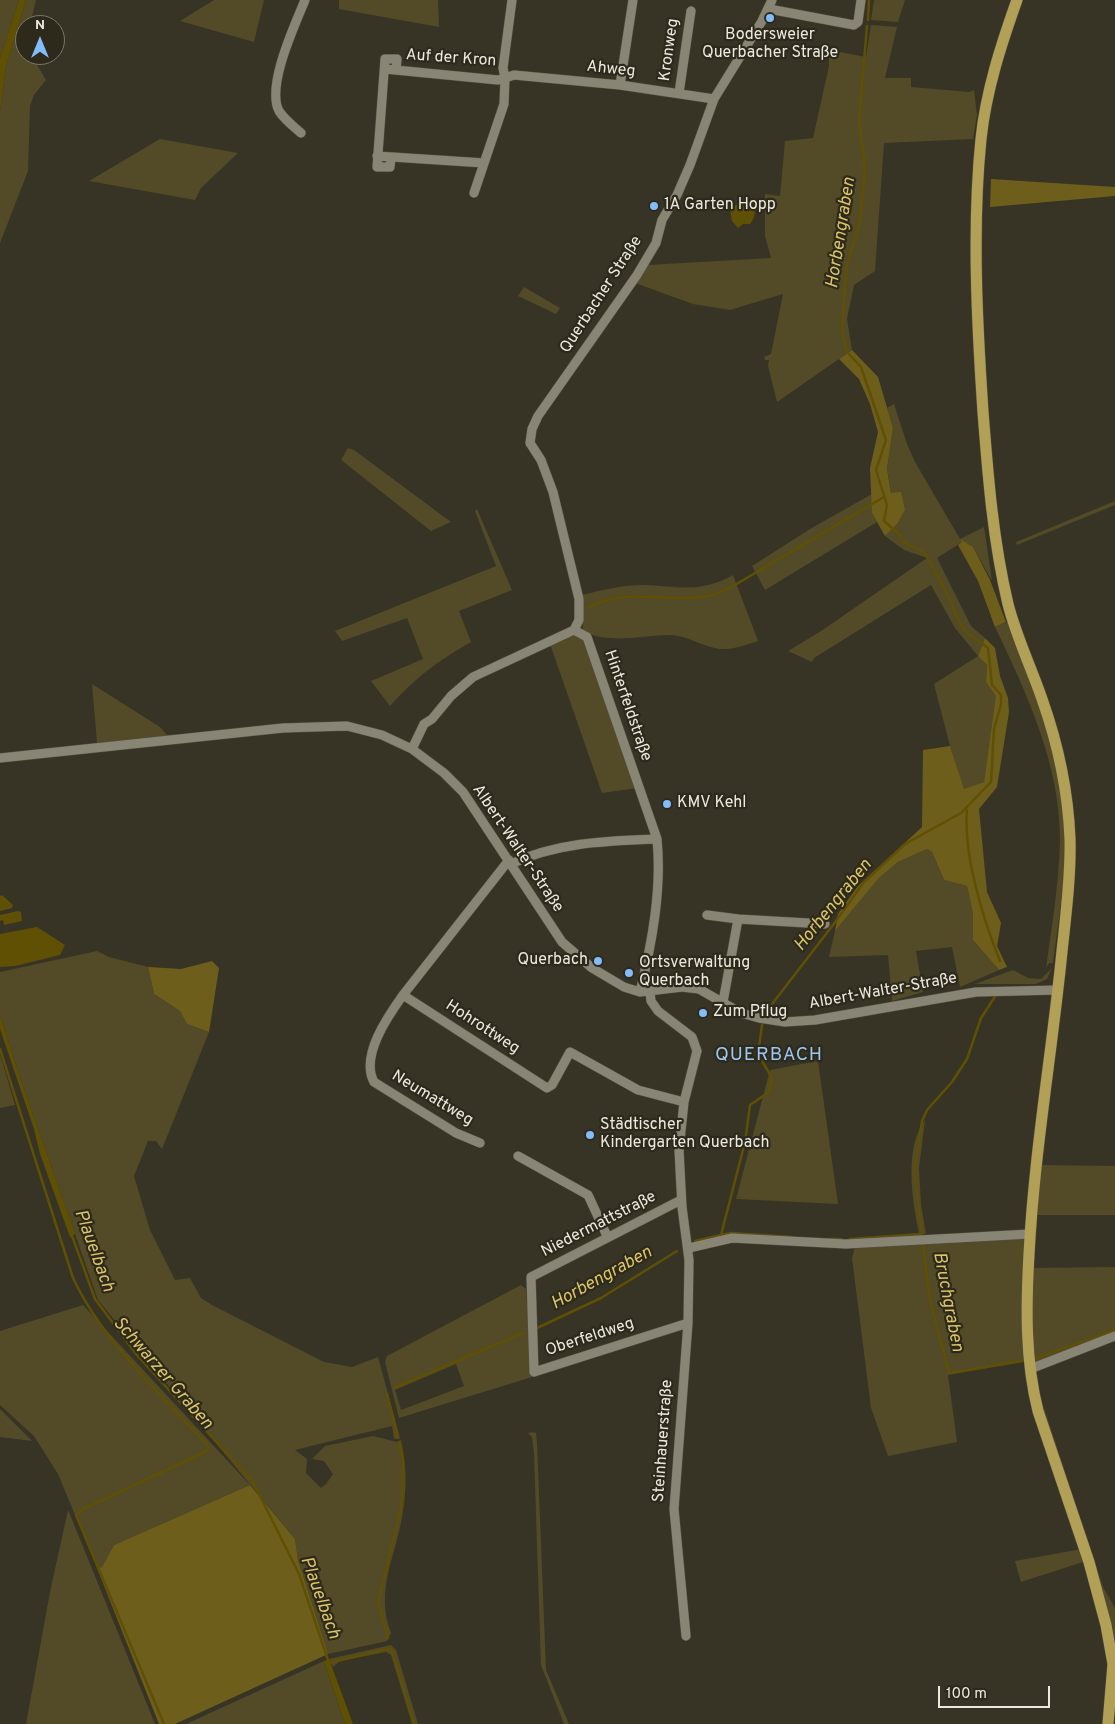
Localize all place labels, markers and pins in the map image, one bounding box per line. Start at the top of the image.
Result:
marker: Bodersweier Querbacher Straße [764,12,776,24]
place label: Bodersweier Querbacher Straße [702,26,838,64]
place label: 1A Garten Hopp [664,196,776,216]
marker: 1A Garten Hopp [648,200,660,212]
place label: KMV Kehl [677,794,747,814]
marker: KMV Kehl [661,798,673,810]
place label: Querbach [518,951,588,971]
place label: Ortsverwaltung Querbach [639,954,750,992]
marker: Querbach [592,955,604,967]
marker: Ortsverwaltung Querbach [623,967,635,979]
place label: Zum Pflug [713,1003,787,1023]
marker: Zum Pflug [697,1007,709,1019]
place label: Städtischer Kindergarten Querbach [600,1116,769,1154]
marker: Städtischer Kindergarten Querbach [584,1129,596,1141]

